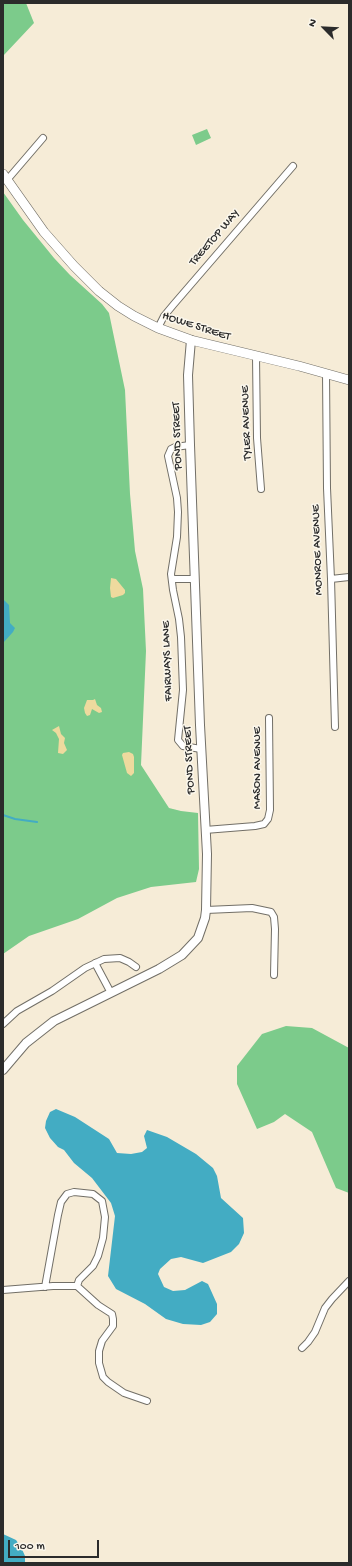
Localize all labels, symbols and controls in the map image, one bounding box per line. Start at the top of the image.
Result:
north arrow [304,8,344,48]
text: N [306,17,320,29]
street label: TREETOP WAY [187,207,243,269]
street label: HOWE STREET [160,309,232,345]
street label: TYLER AVENUE [239,385,255,461]
street label: POND STREET [170,402,186,470]
street label: MONROE AVENUE [309,504,327,596]
street label: FAIRWAYS LANE [159,621,177,701]
street label: POND STREET [181,725,199,795]
street label: MASON AVENUE [251,727,265,809]
scale bar [10,1532,101,1558]
text: 100 m [15,1540,45,1554]

